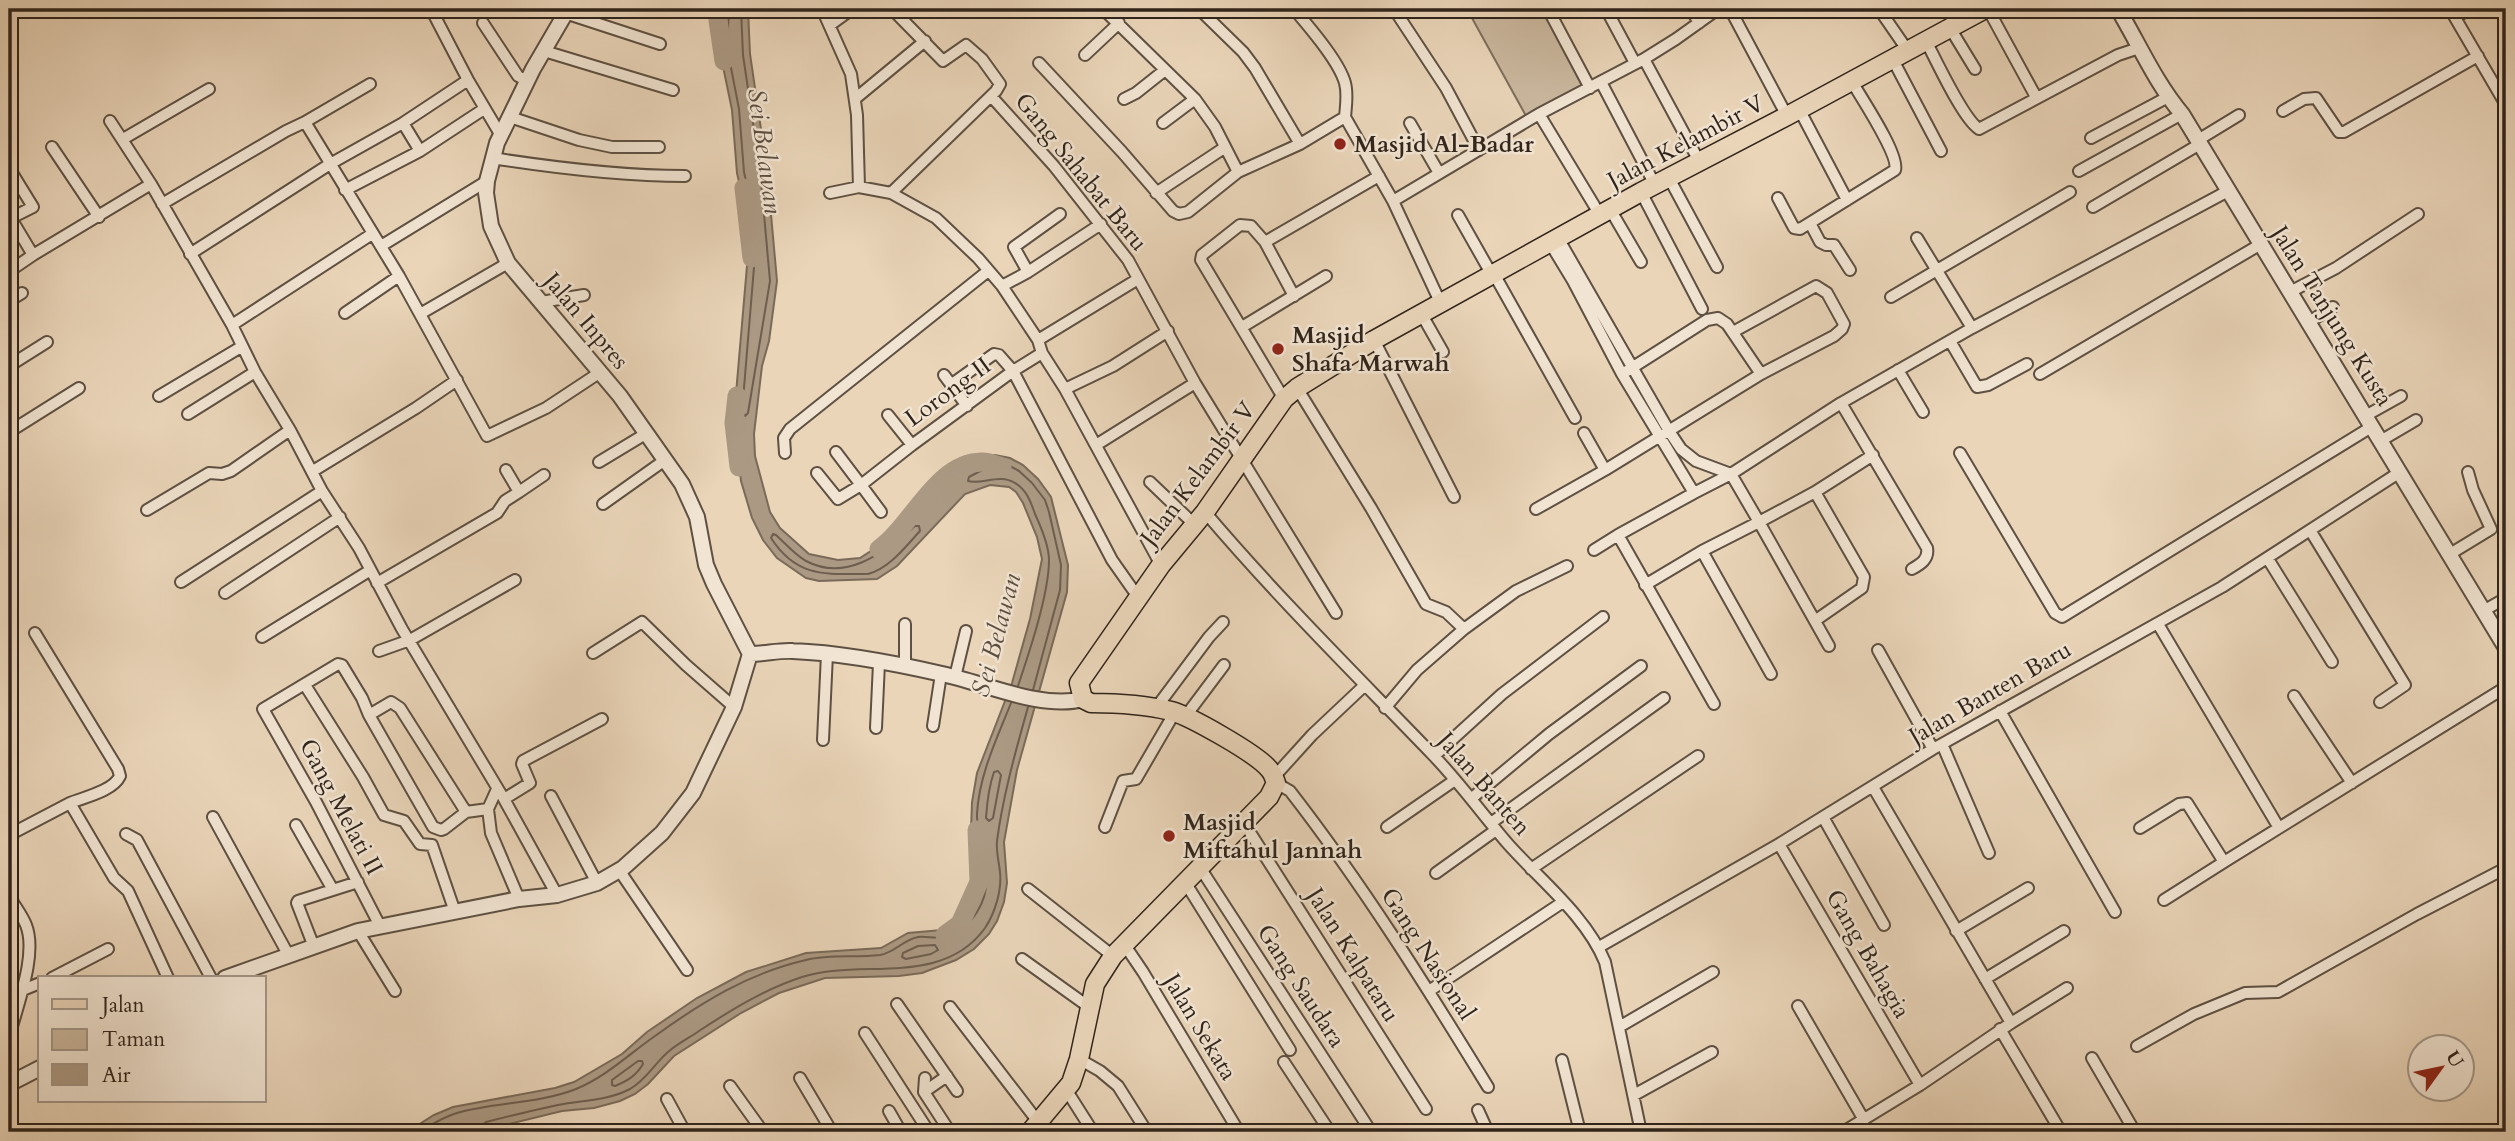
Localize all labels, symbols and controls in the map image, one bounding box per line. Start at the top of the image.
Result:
water label: Sei Belawan [739,86,791,216]
street label: Gang Sahabat Baru [1007,86,1155,258]
street label: Jalan Kelambir V [1599,87,1770,199]
place label: Masjid Al-Badar [1354,128,1534,161]
marker: Masjid Al-Badar [1332,136,1348,152]
street label: Jalan Tanjung Kusta [2262,217,2401,413]
street label: Jalan Inpres [534,263,636,377]
place label: Masjid Shafa Marwah [1292,319,1449,380]
marker: Masjid Shafa Marwah [1270,341,1286,357]
street label: Lorong II [898,350,998,434]
street label: Jalan Kelambir V [1131,395,1263,555]
water label: Sei Belawan [963,569,1029,701]
street label: Jalan Banten Baru [1900,633,2077,754]
street label: Jalan Banten [1428,723,1539,843]
street label: Gang Melati II [291,733,391,881]
place label: Masjid Miftahul Jannah [1183,806,1362,867]
marker: Masjid Miftahul Jannah [1161,828,1177,844]
street label: Jalan Kalpataru [1297,879,1407,1028]
street label: Gang Nasional [1373,881,1483,1027]
street label: Gang Bahagia [1818,884,1919,1025]
street label: Gang Saudara [1249,918,1354,1055]
street label: Jalan Sekata [1154,965,1245,1087]
legend [38,976,266,1102]
text: Jalan [99,991,145,1020]
text: Taman [102,1025,165,1054]
north arrow [2406,1032,2476,1102]
text: U [2439,1046,2470,1073]
text: Air [102,1061,131,1090]

